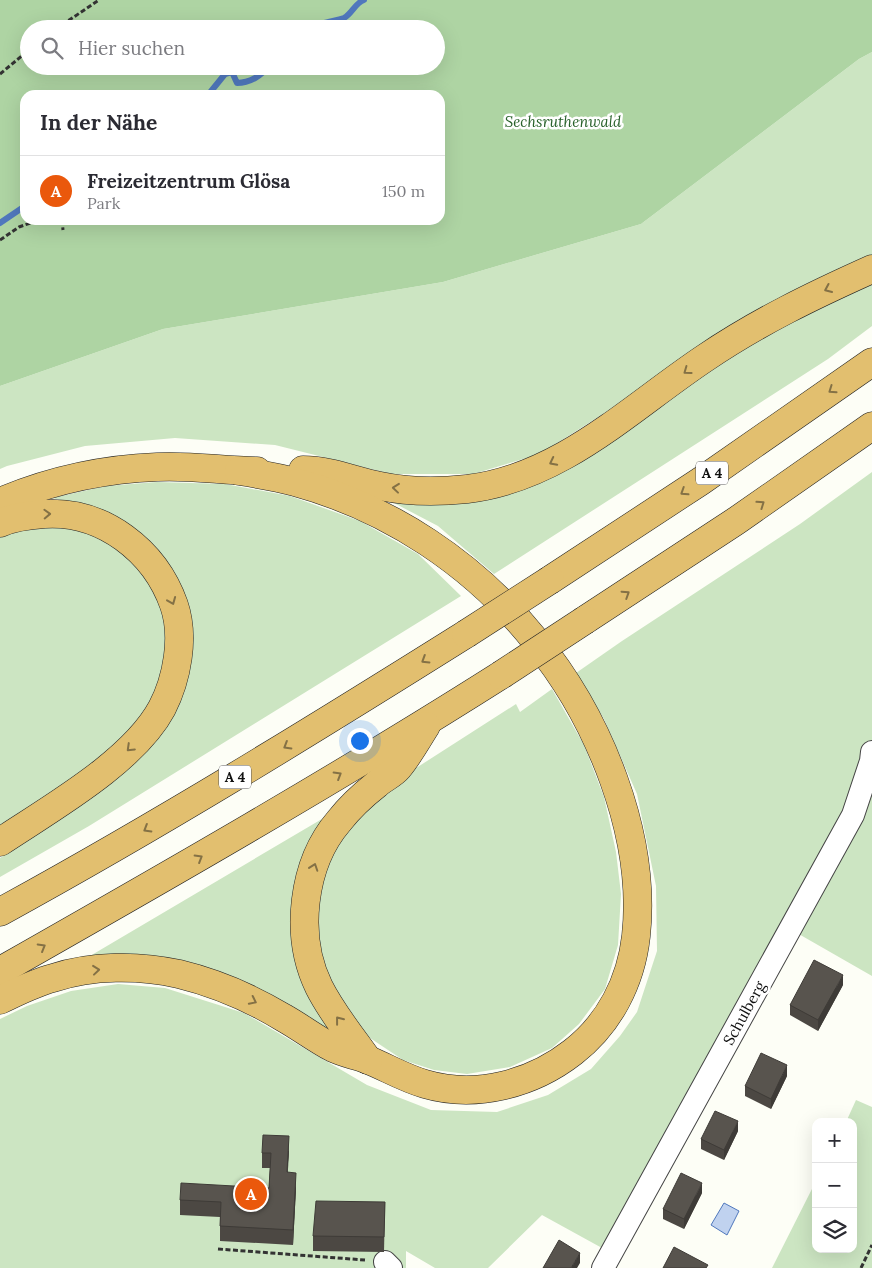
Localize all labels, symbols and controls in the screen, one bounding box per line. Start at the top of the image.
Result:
search box [20,20,445,75]
icon: search [38,34,66,62]
text: Hier suchen [78,36,185,60]
text: In der Nähe [40,109,157,136]
park label: Sechsruthenwald [505,112,622,131]
text: Freizeitzentrum Glösa [87,169,290,193]
text: A [51,181,61,201]
text: 150 m [382,181,425,201]
text: Park [87,193,120,213]
one-way arrow [824,283,833,293]
one-way arrow [684,365,693,373]
one-way arrow [828,384,838,393]
one-way arrow [549,456,558,466]
road number: A 4 [696,462,728,484]
one-way arrow [391,483,399,494]
one-way arrow [680,486,689,495]
one-way arrow [755,501,765,510]
one-way arrow [44,508,52,519]
one-way arrow [620,590,629,600]
one-way arrow [165,596,176,605]
one-way arrow [421,654,430,664]
your location [347,728,373,754]
one-way arrow [283,739,292,749]
one-way arrow [127,742,136,751]
road number: A 4 [219,766,251,789]
one-way arrow [333,771,342,781]
one-way arrow [143,822,152,832]
one-way arrow [193,854,202,864]
one-way arrow [308,863,318,871]
one-way arrow [37,943,46,953]
one-way arrow [92,965,100,976]
street label: Schulberg [719,977,770,1048]
one-way arrow [248,995,257,1005]
one-way arrow [336,1016,345,1026]
map controls [812,1118,857,1253]
button: + [812,1118,857,1163]
button: − [812,1163,857,1208]
pin: A [235,1175,267,1213]
button: layers [812,1208,857,1253]

